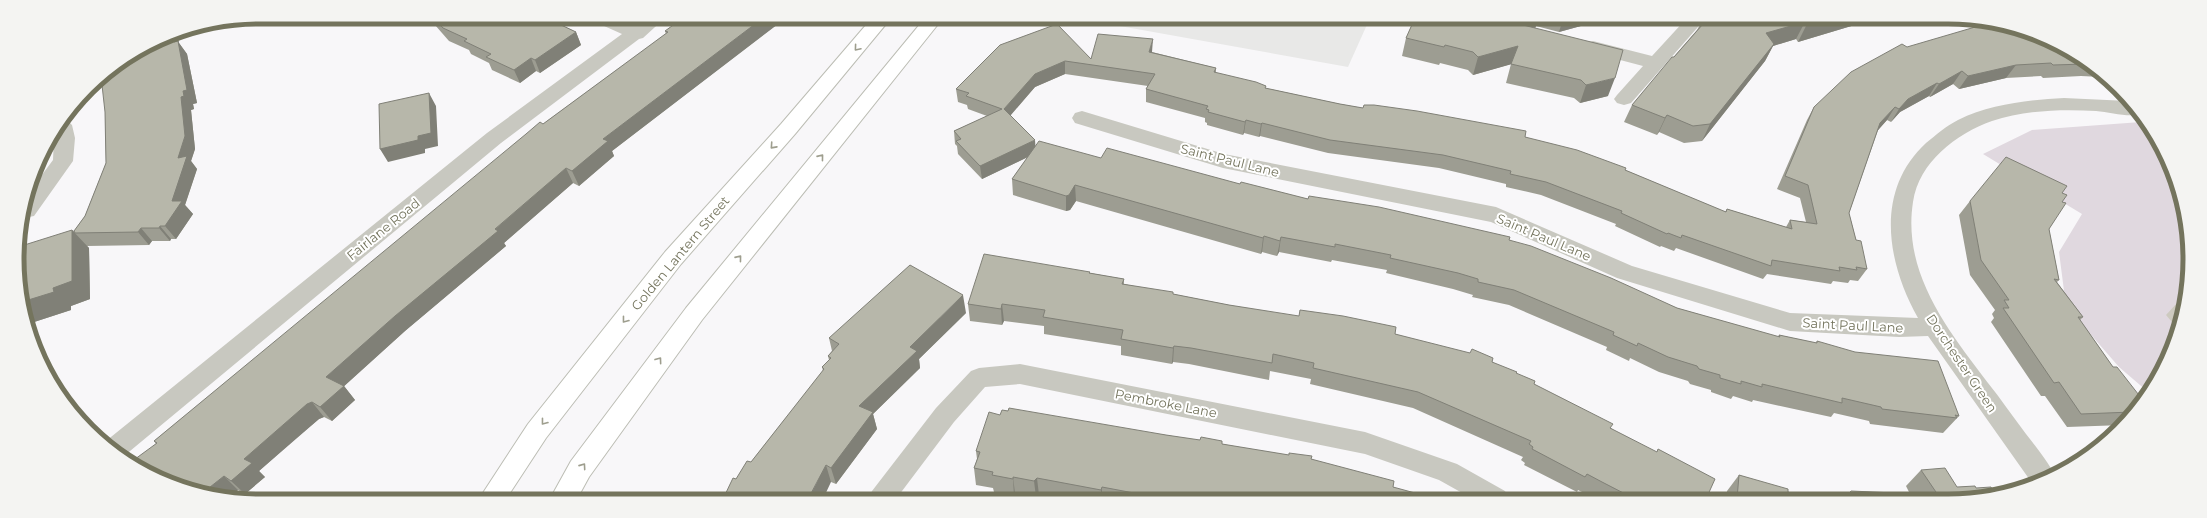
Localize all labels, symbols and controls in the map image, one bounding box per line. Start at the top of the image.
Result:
one-way arrow [855,43,862,50]
street label: Saint Paul Lane [1179,140,1281,180]
one-way arrow [770,141,777,149]
one-way arrow [817,154,824,162]
street label: Golden Lantern Street [628,193,732,313]
street label: Fairlane Road [343,195,423,263]
street label: Saint Paul Lane [1494,210,1594,264]
one-way arrow [735,255,742,262]
street label: Dorchester Green [1923,311,2001,415]
street label: Saint Paul Lane [1802,314,1904,336]
one-way arrow [622,315,629,322]
one-way arrow [654,358,661,365]
street label: Pembroke Lane [1114,385,1218,421]
one-way arrow [542,417,549,424]
one-way arrow [578,463,585,470]

